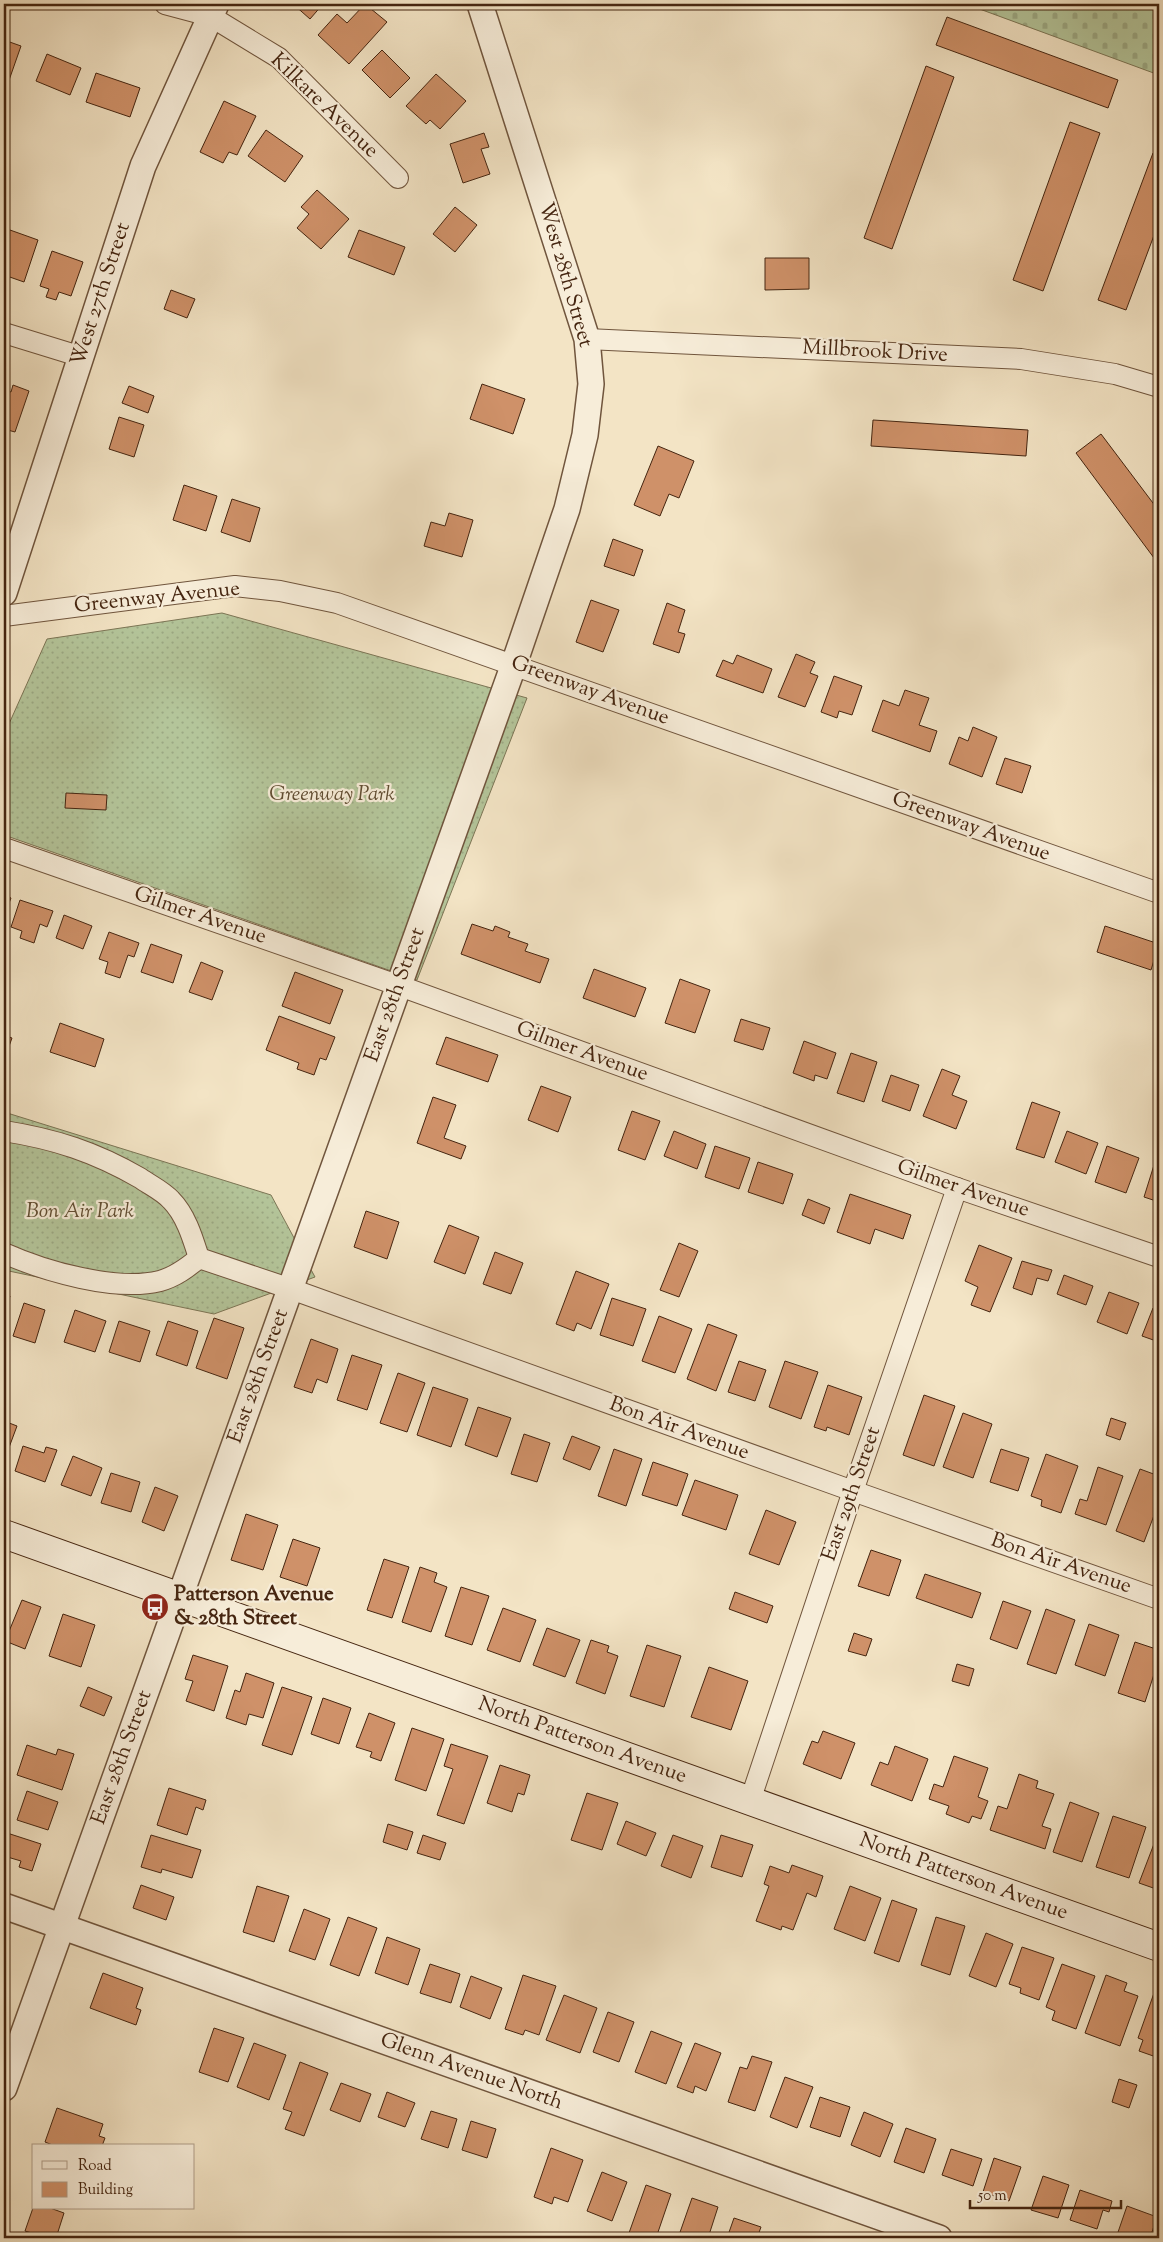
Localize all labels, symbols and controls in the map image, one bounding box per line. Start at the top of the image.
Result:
street label: Kilkare Avenue [263,46,385,166]
street label: West 28th Street [530,199,600,351]
street label: West 27th Street [64,219,139,370]
street label: Millbrook Drive [801,333,949,371]
street label: Greenway Avenue [73,574,241,622]
street label: Greenway Avenue [507,648,673,734]
park label: Greenway Park [269,780,395,810]
street label: Greenway Avenue [888,784,1054,870]
street label: Gilmer Avenue [130,879,270,953]
street label: East 28th Street [358,924,433,1066]
street label: Gilmer Avenue [512,1014,652,1090]
street label: Gilmer Avenue [893,1152,1033,1226]
park label: Bon Air Park [26,1197,135,1227]
street label: East 28th Street [221,1305,297,1448]
street label: Bon Air Avenue [605,1390,753,1468]
street label: East 29th Street [815,1423,889,1565]
street label: Bon Air Avenue [987,1526,1135,1602]
place label: Patterson Avenue & 28th Street [174,1580,334,1634]
bus stop icon: Patterson Avenue & 28th Street [140,1592,170,1622]
street label: East 28th Street [84,1686,160,1829]
street label: North Patterson Avenue [474,1690,691,1792]
street label: North Patterson Avenue [855,1826,1072,1928]
street label: Glenn Avenue North [376,2026,567,2118]
legend [32,2144,195,2210]
text: Road [78,2156,112,2177]
scale bar [970,2177,1122,2209]
text: Building [78,2180,133,2201]
text: 50 m [977,2186,1007,2207]

